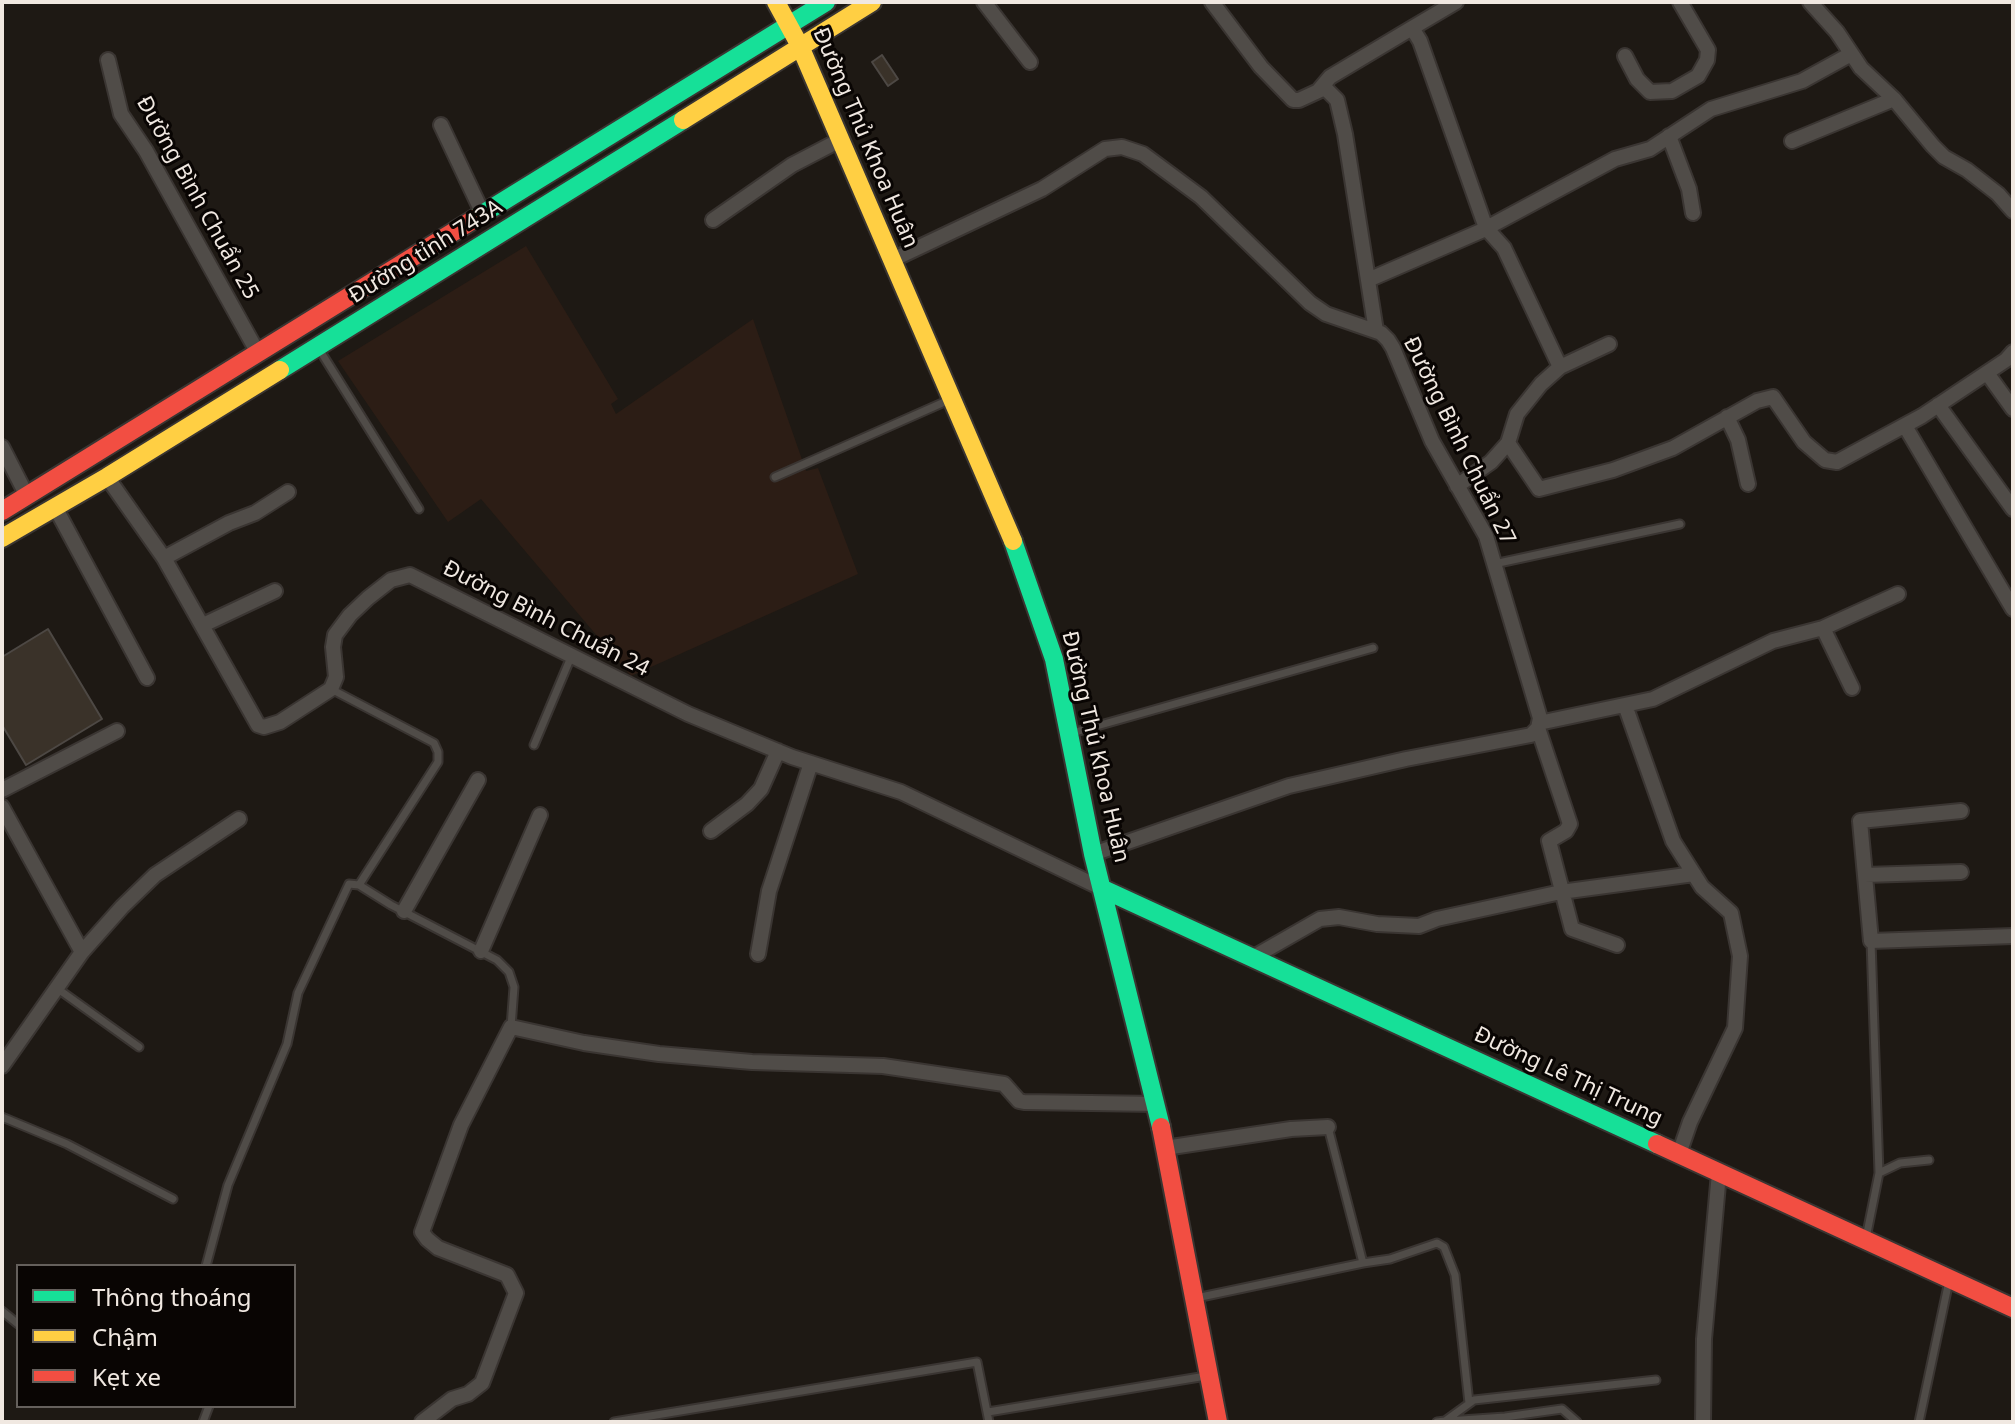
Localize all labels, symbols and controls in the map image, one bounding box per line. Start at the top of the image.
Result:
street label: Đường Thủ Khoa Huân [807,24,923,252]
street label: Đường Bình Chuẩn 25 [130,92,264,304]
street label: Đường tỉnh 743A [345,194,507,310]
street label: Đường Bình Chuẩn 27 [1397,333,1521,549]
street label: Đường Bình Chuẩn 24 [438,555,654,683]
street label: Đường Thủ Khoa Huân [1055,629,1135,865]
street label: Đường Lê Thị Trung [1469,1022,1667,1132]
legend [16,1264,296,1408]
text: Thông thoáng [92,1280,252,1313]
text: Chậm [92,1320,158,1353]
text: Kẹt xe [92,1360,161,1393]

